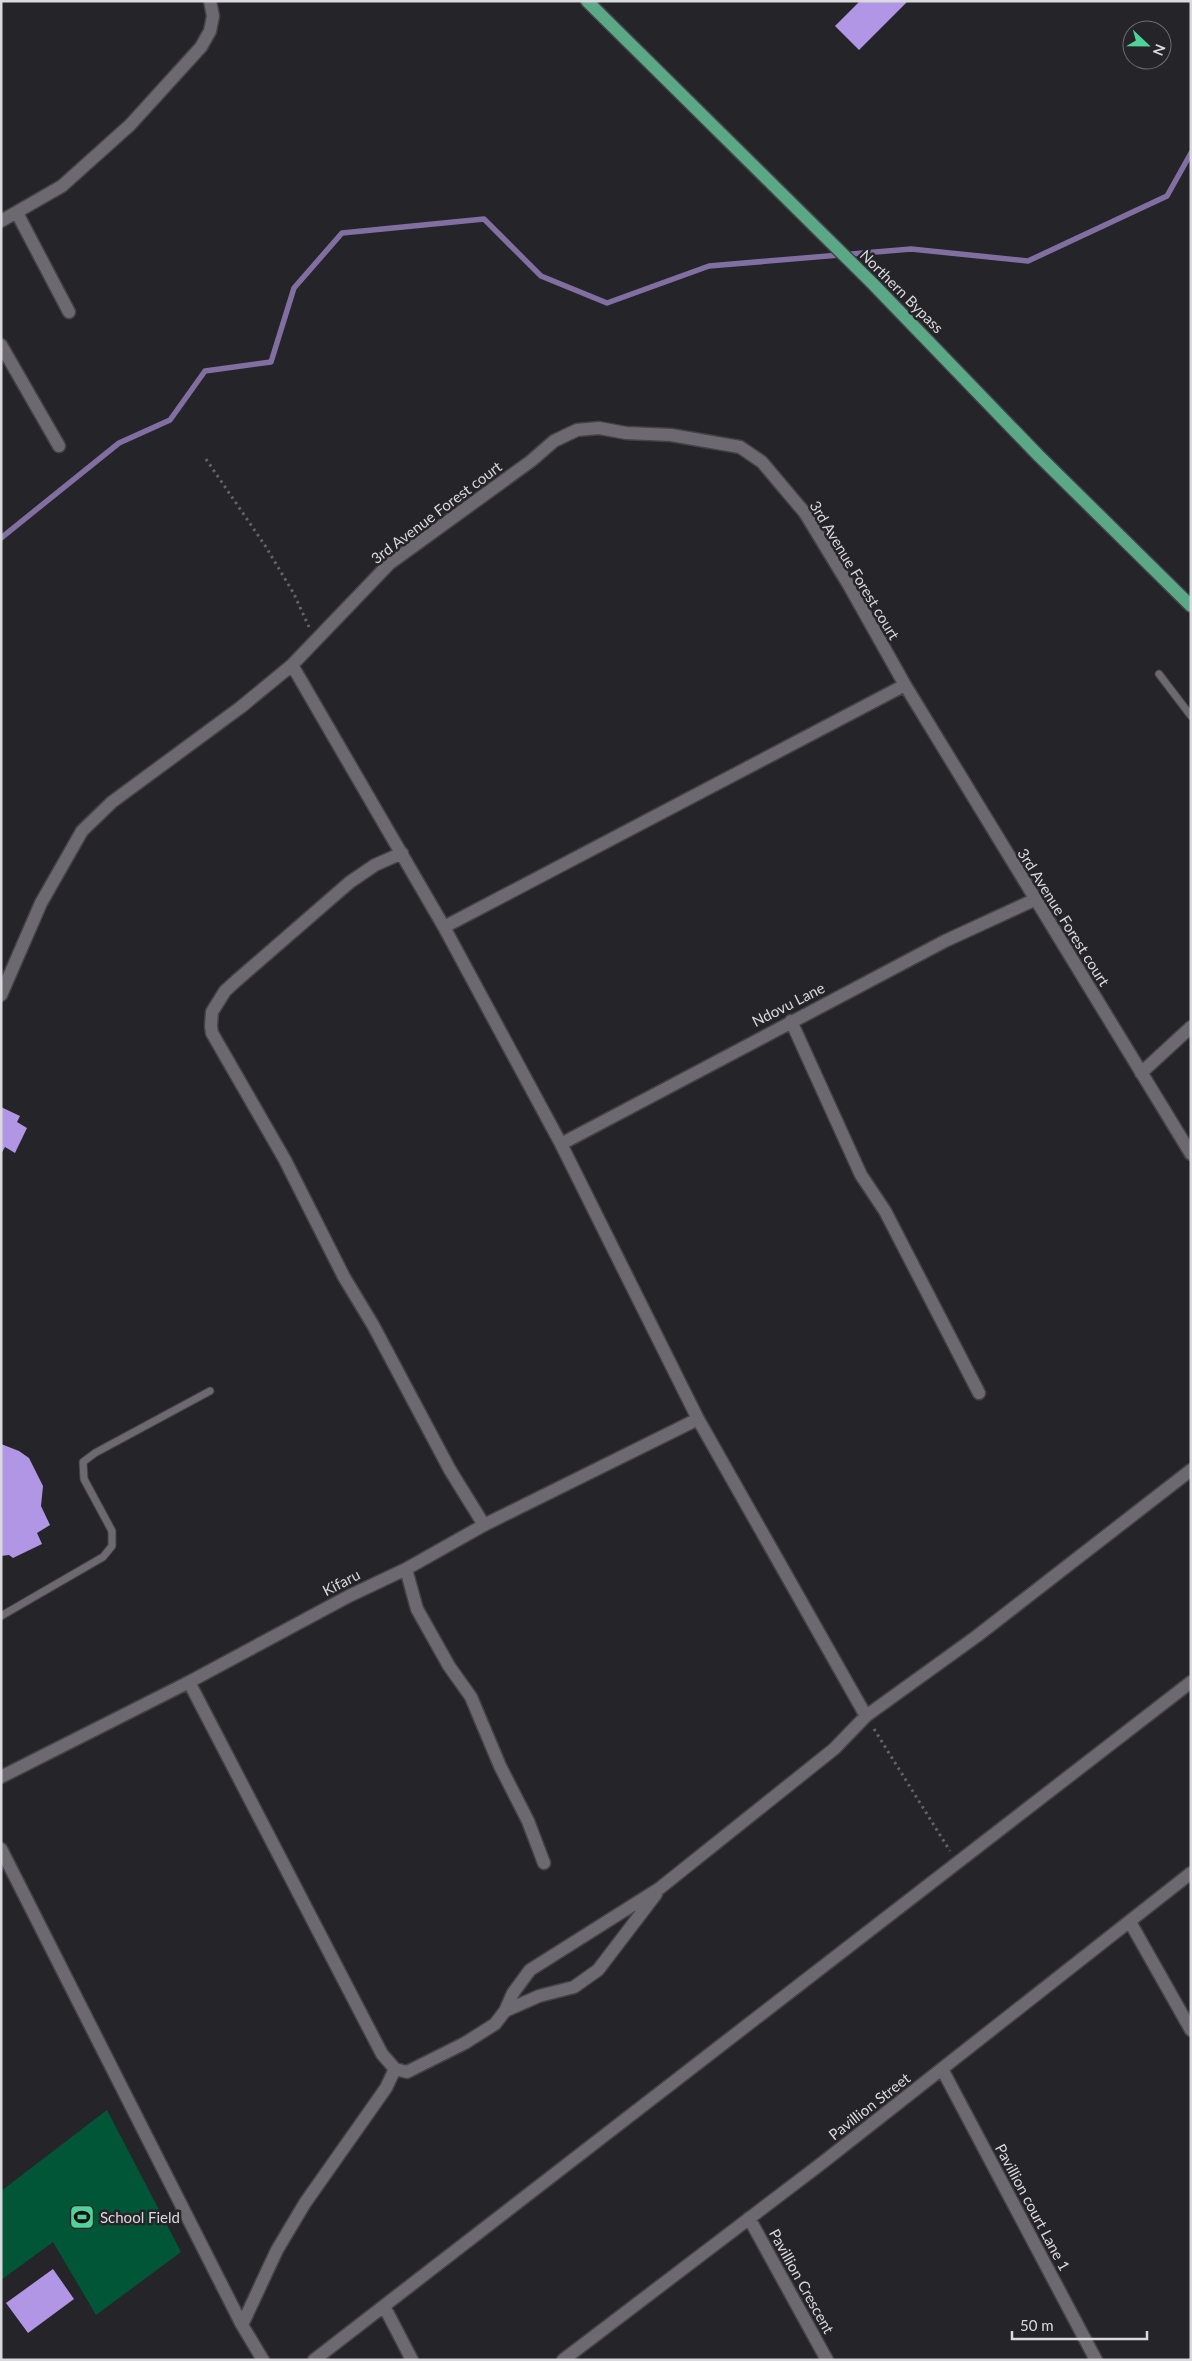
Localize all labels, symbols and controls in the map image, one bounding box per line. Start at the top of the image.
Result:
north arrow [1122,20,1172,70]
text: N [1150,42,1169,58]
street label: Northern Bypass [857,246,947,336]
street label: 3rd Avenue Forest court [367,457,505,567]
street label: 3rd Avenue Forest court [806,497,904,643]
street label: 3rd Avenue Forest court [1014,845,1114,990]
street label: Ndovu Lane [749,978,827,1030]
street label: Kifaru [319,1565,363,1599]
street label: Pavillion Street [825,2068,914,2143]
street label: Pavillion court Lane 1 [992,2140,1074,2274]
sports icon: School Field [69,2204,95,2230]
place label: School Field [100,2208,180,2226]
street label: Pavillion Crescent [766,2225,839,2337]
scale bar [1012,2308,1147,2340]
text: 50 m [1020,2316,1054,2334]

